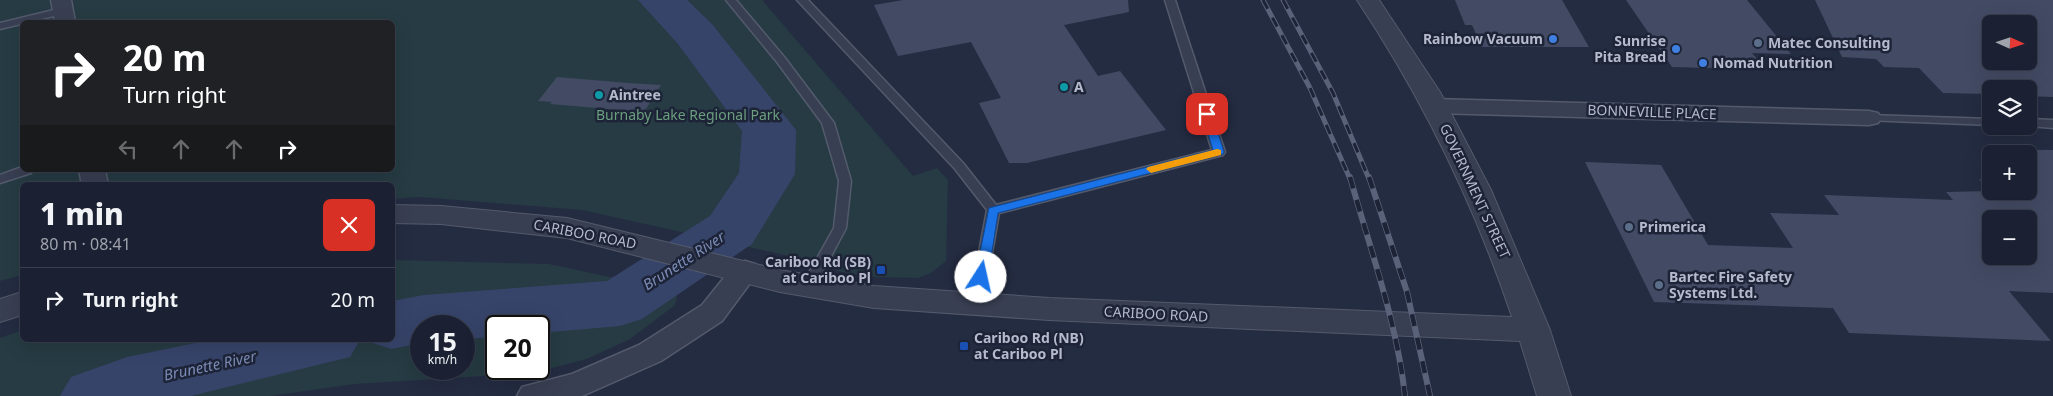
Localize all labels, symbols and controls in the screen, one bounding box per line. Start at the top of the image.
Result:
north arrow [1982,15,2038,70]
map controls [1982,15,2037,265]
place label: Rainbow Vacuum [1423,29,1543,48]
place label: Sunrise Pita Bread [1594,31,1666,66]
marker: Rainbow Vacuum [1547,33,1559,45]
place label: Matec Consulting [1768,33,1890,52]
text: 20 m [123,34,206,81]
marker: Matec Consulting [1752,37,1764,49]
icon: right [40,40,105,105]
marker: Sunrise Pita Bread [1670,43,1682,55]
place label: Nomad Nutrition [1713,53,1833,72]
marker: Nomad Nutrition [1697,57,1709,69]
place label: A [1074,77,1084,96]
text: Turn right [123,79,226,109]
button: layers [1982,80,2037,135]
marker: A [1058,81,1070,93]
place label: Aintree [609,85,661,104]
marker: Aintree [593,89,605,101]
pin [1186,93,1228,135]
icon: arrive [1193,100,1221,128]
street label: BONNEVILLE PLACE [1587,100,1717,123]
park label: Burnaby Lake Regional Park [596,105,781,124]
street label: GOVERNMENT STREET [1436,120,1515,261]
icon: left [114,135,142,163]
icon: ahead [167,135,195,163]
icon: ahead [220,135,248,163]
icon: right [273,135,301,163]
button: + [1982,145,2037,200]
text: 1 min [40,193,124,234]
button: close [323,199,375,251]
button: − [1982,210,2037,265]
street label: CARIBOO ROAD [532,214,638,253]
place label: Primerica [1639,217,1706,236]
marker: Primerica [1623,221,1635,233]
water label: Brunette River [639,226,729,294]
text: 80 m · 08:41 [40,233,131,255]
position arrow [954,250,1006,302]
place label: Cariboo Rd (SB) at Cariboo Pl [765,252,871,287]
marker: Cariboo Rd (SB) at Cariboo Pl [875,264,887,276]
place label: Bartec Fire Safety Systems Ltd. [1669,267,1792,302]
marker: Bartec Fire Safety Systems Ltd. [1653,279,1665,291]
icon: right [40,286,68,314]
text: Turn right [83,287,178,313]
text: 20 m [331,287,375,313]
street label: CARIBOO ROAD [1103,301,1209,326]
speed limit sign: 20 [485,315,550,380]
text: 15 [428,324,457,358]
place label: Cariboo Rd (NB) at Cariboo Pl [974,328,1084,363]
marker: Cariboo Rd (NB) at Cariboo Pl [958,340,970,352]
water label: Brunette River [162,345,259,385]
text: km/h [428,351,457,368]

